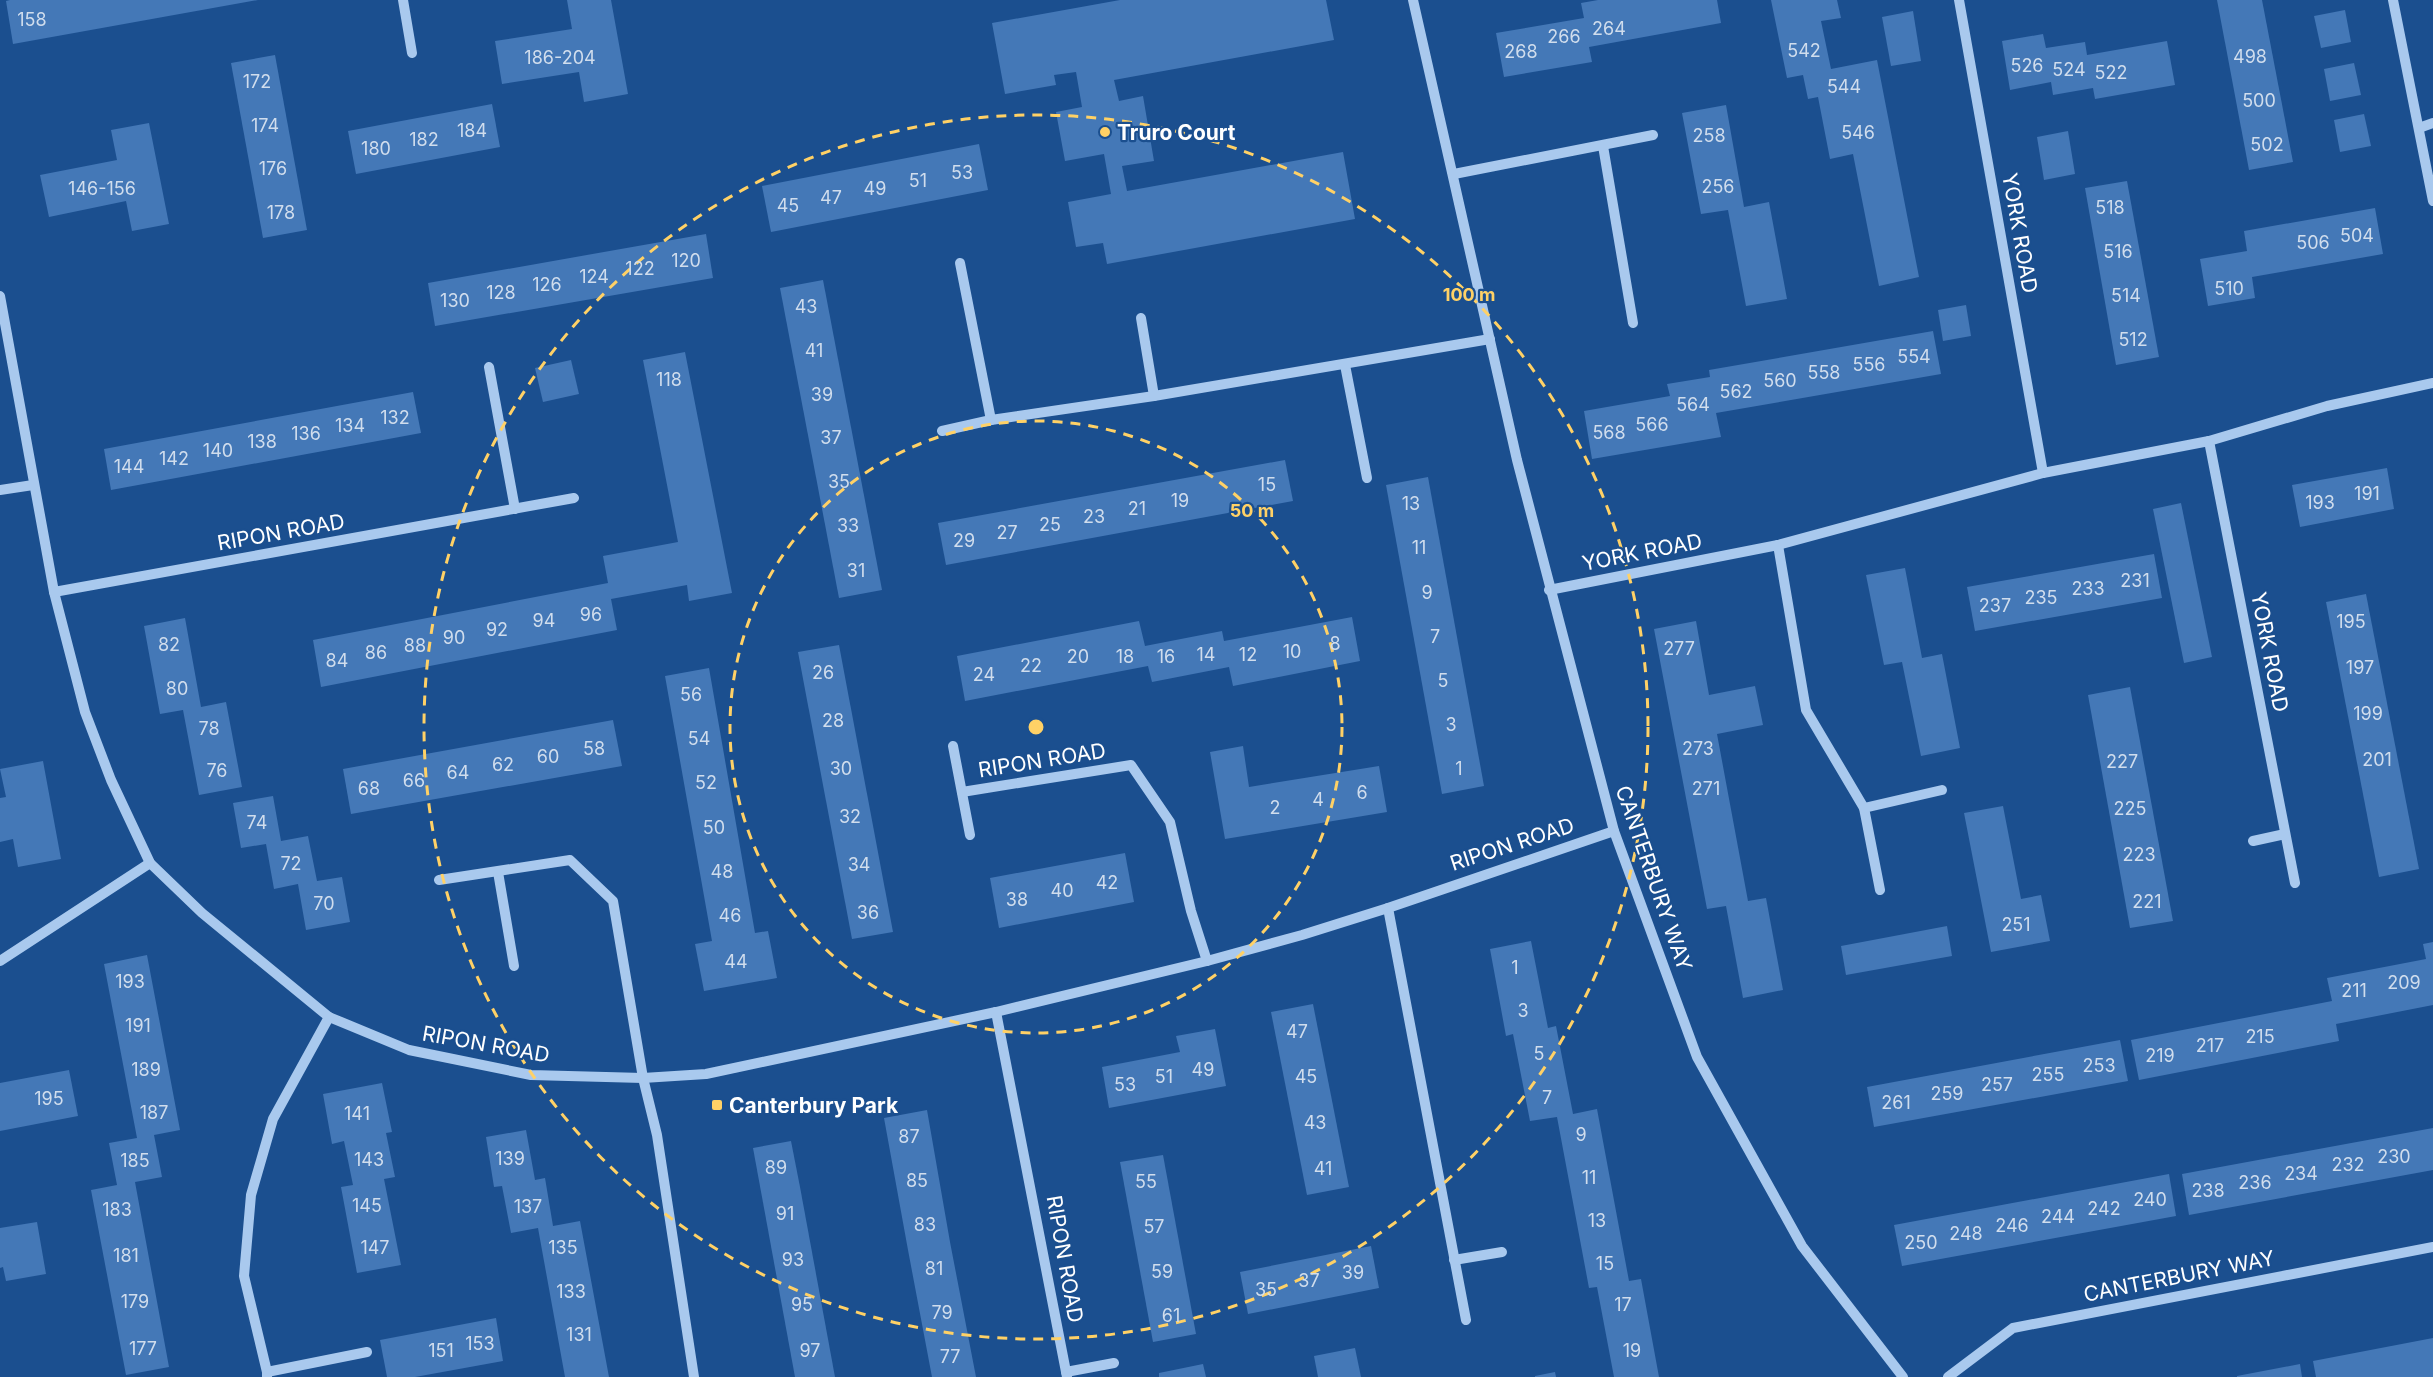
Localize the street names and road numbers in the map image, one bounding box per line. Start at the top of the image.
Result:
street label: YORK ROAD [1997,171,2043,295]
street label: RIPON ROAD [215,509,347,555]
street label: YORK ROAD [1580,528,1704,576]
street label: YORK ROAD [2246,590,2294,714]
street label: RIPON ROAD [976,738,1108,782]
street label: CANTERBURY WAY [1611,782,1697,974]
street label: RIPON ROAD [1447,812,1577,876]
street label: RIPON ROAD [420,1021,552,1067]
street label: RIPON ROAD [1042,1193,1088,1325]
street label: CANTERBURY WAY [2081,1245,2277,1307]

